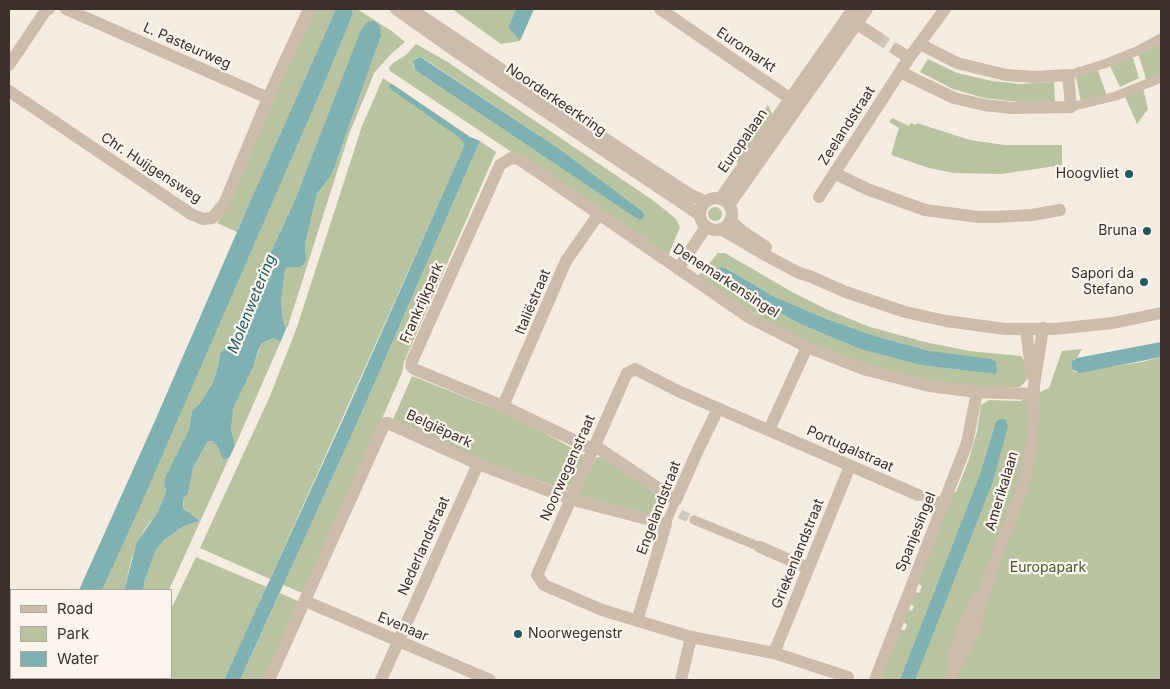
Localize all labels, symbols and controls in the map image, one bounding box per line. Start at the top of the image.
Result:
street label: L. Pasteurweg [141,19,233,73]
street label: Euromarkt [713,24,779,76]
street label: Noorderkeerkring [503,60,609,140]
street label: Zeelandstraat [815,83,879,169]
street label: Europalaan [715,106,771,176]
street label: Chr. Huijgensweg [97,129,205,207]
place label: Hoogvliet [1056,166,1119,182]
marker: Hoogvliet [1123,168,1135,180]
place label: Bruna [1098,223,1137,239]
marker: Bruna [1141,225,1153,237]
street label: Denemarkensingel [670,240,782,322]
water label: Molenwetering [224,252,280,356]
street label: Frankrijkpark [397,260,447,346]
place label: Sapori da Stefano [1071,266,1134,298]
street label: Italiëstraat [512,267,554,337]
marker: Sapori da Stefano [1138,276,1150,288]
street label: Belgiëpark [403,406,475,452]
street label: Noorwegenstraat [537,412,599,524]
street label: Portugalstraat [804,422,896,476]
street label: Amerikalaan [982,449,1022,533]
street label: Engelandstraat [633,459,685,557]
street label: Spanjesingel [892,490,940,574]
street label: Nederlandstraat [395,494,453,598]
street label: Griekenlandstraat [768,497,828,611]
park label: Europapark [1010,560,1086,576]
legend [10,589,172,679]
text: Road [57,599,93,618]
street label: Evenaar [375,609,431,645]
text: Park [57,624,89,643]
place label: Noorwegenstr [528,626,622,642]
marker: Noorwegenstr [512,628,524,640]
text: Water [57,649,99,668]

